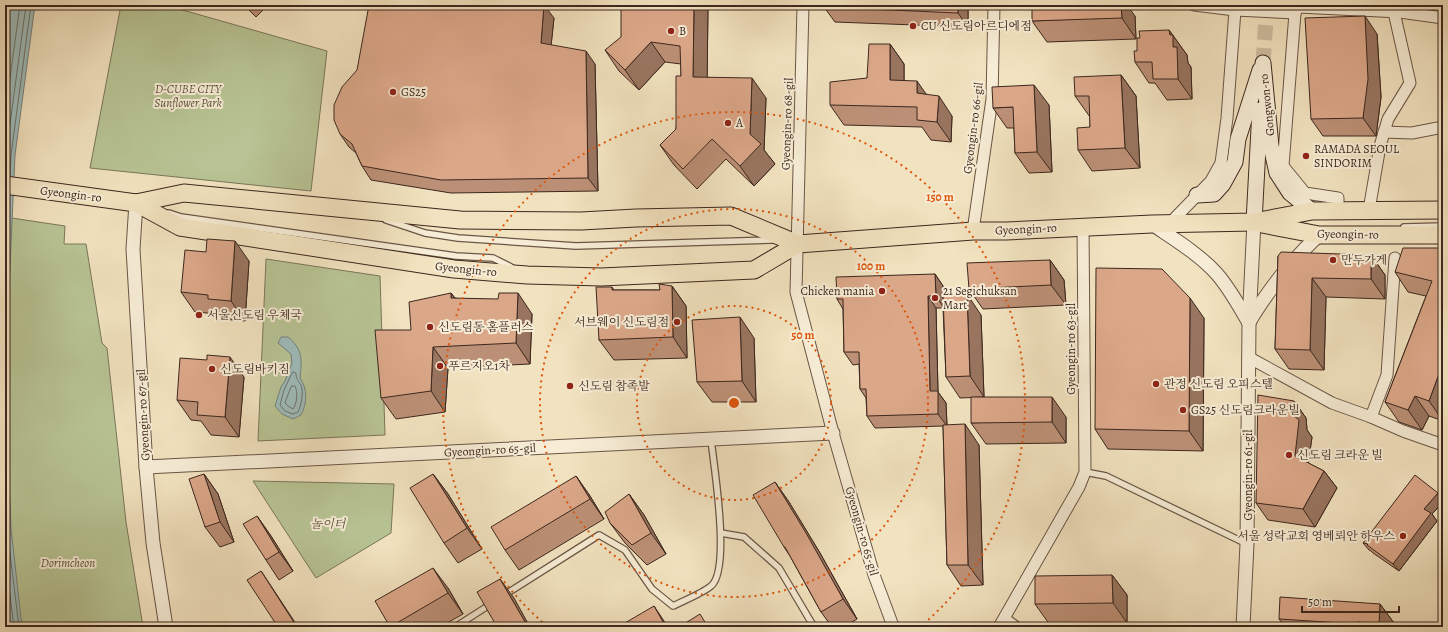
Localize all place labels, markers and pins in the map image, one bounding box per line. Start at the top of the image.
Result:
place label: CU 신도림아르디에점 [921,18,1032,34]
marker: CU 신도림아르디에점 [908,21,918,31]
place label: B [679,23,686,39]
marker: B [666,26,676,36]
place label: GS25 [401,84,426,100]
marker: GS25 [388,87,398,97]
place label: A [735,115,744,131]
marker: A [723,118,733,128]
place label: RAMADA SEOUL SINDORIM [1314,141,1400,171]
marker: RAMADA SEOUL SINDORIM [1301,151,1311,161]
place label: 만두가게 [1341,252,1387,268]
marker: 만두가게 [1328,255,1338,265]
place label: Chicken mania [800,283,874,299]
place label: 21 Segichuksan Mart [943,283,1017,313]
marker: Chicken mania [877,286,887,296]
marker: 21 Segichuksan Mart [930,293,940,303]
place label: 서울신도림 우체국 [207,307,303,323]
marker: 서울신도림 우체국 [194,310,204,320]
place label: 서브웨이 신도림점 [574,314,669,330]
marker: 서브웨이 신도림점 [672,317,682,327]
place label: 신도림동 홈플러스 [438,319,534,335]
marker: 신도림동 홈플러스 [425,322,435,332]
place label: 푸르지오1차 [448,358,510,374]
place label: 신도림바키짐 [220,361,290,377]
marker: 푸르지오1차 [435,361,445,371]
marker: 신도림바키짐 [207,364,217,374]
place label: 관정 신도림 오피스텔 [1164,376,1273,392]
place label: 신도림 참족발 [578,378,650,394]
marker: 관정 신도림 오피스텔 [1151,379,1161,389]
marker: 신도림 참족발 [565,381,575,391]
centre of rings [727,396,741,410]
place label: GS25 신도림크라운빌 [1191,402,1300,418]
marker: GS25 신도림크라운빌 [1178,405,1188,415]
place label: 신도림 크라운 빌 [1297,447,1383,463]
marker: 신도림 크라운 빌 [1284,450,1294,460]
place label: 서울 성락교회 영베뢰안 하우스 [1237,528,1395,544]
marker: 서울 성락교회 영베뢰안 하우스 [1398,531,1408,541]

